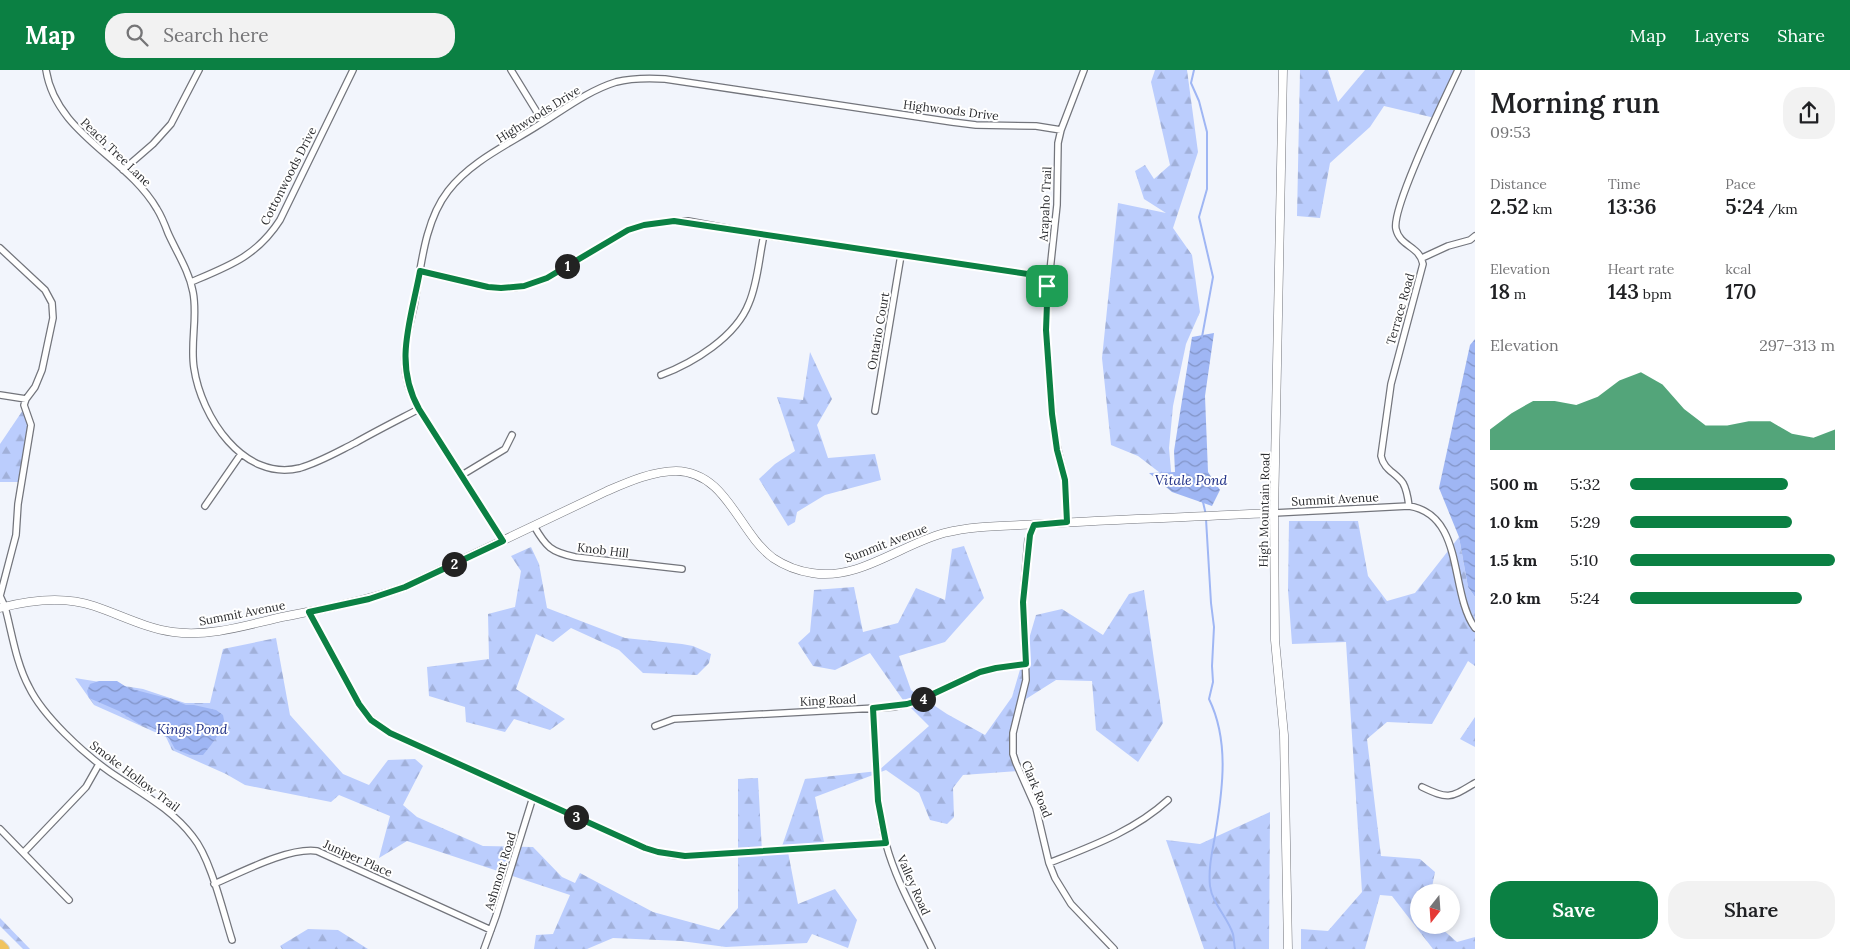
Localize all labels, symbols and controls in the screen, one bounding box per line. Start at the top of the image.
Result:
search box [105,13,455,58]
text: Map [25,20,75,51]
icon: search [123,21,151,49]
text: Search here [163,23,269,47]
text: Map [1630,24,1666,47]
text: Layers [1694,24,1749,47]
text: Share [1777,24,1825,47]
street label: Highwoods Drive [493,82,583,146]
text: Morning run [1490,85,1660,121]
button: share [1783,87,1835,139]
street label: Highwoods Drive [902,97,1000,123]
street label: Peach Tree Lane [78,114,155,190]
text: 09:53 [1490,122,1531,142]
street label: Cottonwoods Drive [257,124,319,228]
street label: Arapaho Trail [1035,166,1054,243]
text: Distance [1490,175,1547,193]
text: Time [1608,175,1641,193]
text: Pace [1725,175,1756,193]
text: 2.52 [1490,193,1529,220]
text: 13:36 [1608,193,1657,220]
text: 5:24 [1725,193,1764,220]
text: km [1529,200,1553,218]
text: /km [1764,200,1798,218]
pin: 1 [554,254,580,278]
text: 1 [565,257,570,275]
text: Elevation [1490,260,1550,278]
text: Heart rate [1608,260,1674,278]
text: kcal [1725,260,1751,278]
pin [1026,265,1068,307]
street label: Terrace Road [1383,271,1417,347]
icon: arrive [1033,272,1061,300]
text: 18 [1490,278,1510,305]
text: 143 [1608,278,1639,305]
text: 170 [1725,278,1757,305]
text: m [1510,285,1526,303]
text: bpm [1639,285,1672,303]
street label: Ontario Court [864,291,892,371]
text: Elevation [1490,335,1559,355]
text: 297–313 m [1759,335,1835,355]
street label: High Mountain Road [1256,453,1272,567]
water label: Vitale Pond [1155,471,1228,489]
text: 500 m [1490,474,1538,494]
text: 5:32 [1570,474,1600,494]
street label: Summit Avenue [1291,489,1380,509]
text: 1.0 km [1490,512,1539,532]
text: 5:29 [1570,512,1601,532]
street label: Summit Avenue [842,520,930,566]
street label: Knob Hill [576,539,630,561]
text: 1.5 km [1490,550,1537,570]
text: 5:10 [1570,550,1598,570]
pin: 2 [442,552,466,576]
text: 2 [451,555,458,573]
text: 2.0 km [1490,588,1541,608]
text: 5:24 [1570,588,1600,608]
street label: Summit Avenue [198,597,287,629]
pin: 4 [910,686,936,712]
text: 4 [920,690,927,708]
street label: King Road [799,691,857,709]
water label: Kings Pond [157,720,228,738]
street label: Smoke Hollow Trail [87,737,183,815]
street label: Clark Road [1019,758,1055,820]
pin: 3 [564,804,588,830]
text: 3 [573,808,580,826]
street label: Ashmont Road [481,830,519,913]
street label: Juniper Place [320,836,395,880]
street label: Valley Road [894,852,934,917]
button: Save [1490,881,1658,939]
button: Share [1668,881,1835,939]
north arrow [1410,884,1460,934]
map controls [1410,884,1460,934]

